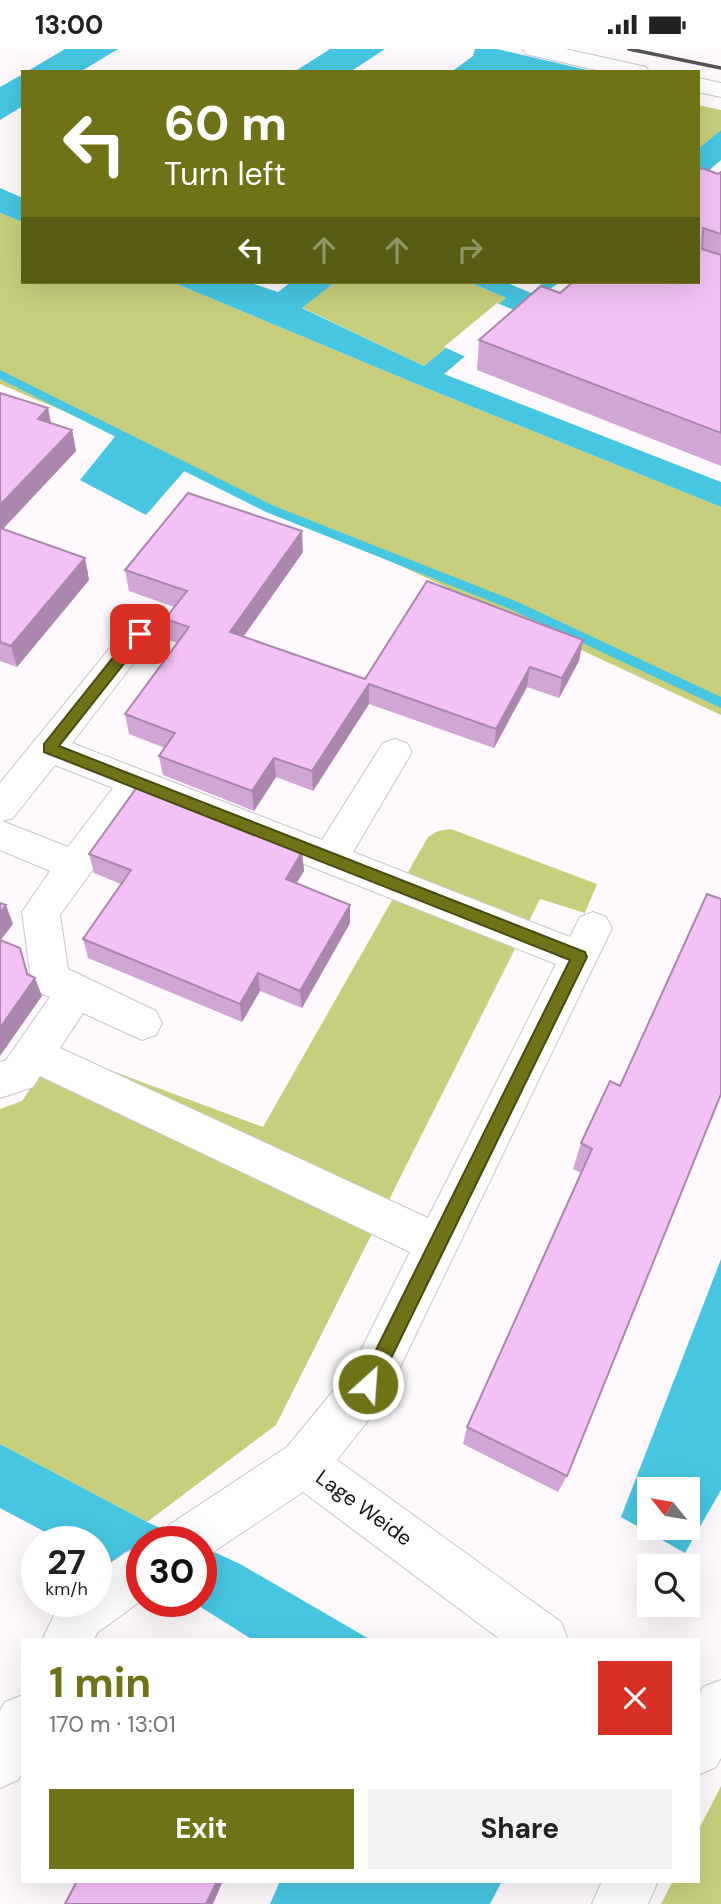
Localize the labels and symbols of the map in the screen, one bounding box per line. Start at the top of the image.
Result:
pin [110,604,170,664]
position arrow [331,1347,405,1421]
street label: Lage Weide [310,1464,418,1552]
north arrow [637,1477,700,1540]
speed limit sign: 30 [126,1526,217,1617]

